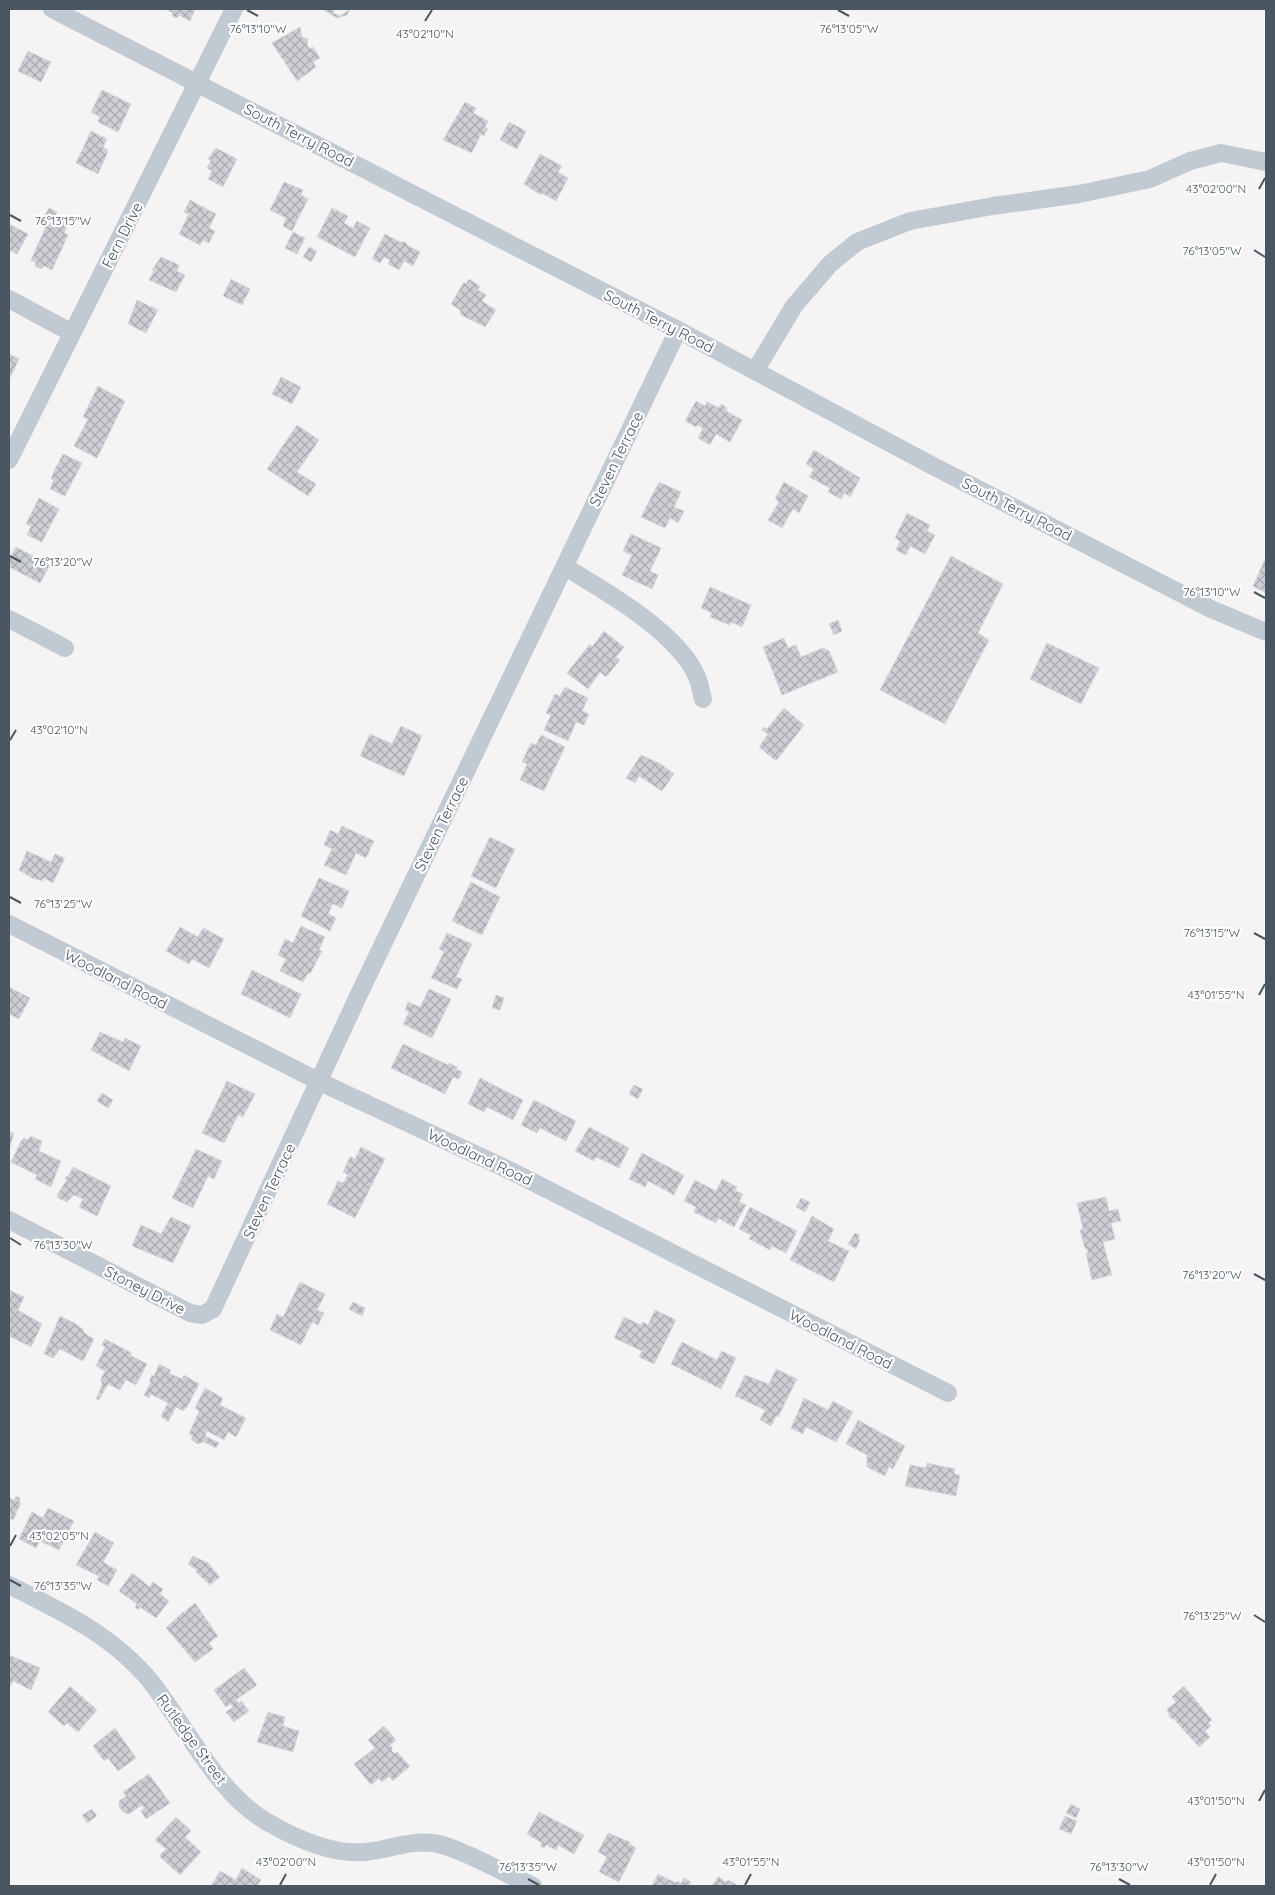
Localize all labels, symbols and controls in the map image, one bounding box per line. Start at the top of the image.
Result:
text: 76°13'10"W [229,21,287,36]
text: 76°13'05"W [819,21,879,36]
text: 43°02'10"N [396,26,454,41]
street label: South Terry Road [241,99,357,171]
text: 43°02'00"N [1186,181,1246,196]
street label: Fern Drive [97,199,147,271]
text: 76°13'15"W [35,213,92,228]
text: 76°13'05"W [1182,243,1242,258]
street label: South Terry Road [601,285,717,357]
street label: Steven Terrace [585,408,647,510]
street label: South Terry Road [959,473,1075,545]
text: 76°13'20"W [33,554,93,569]
text: 76°13'10"W [1183,584,1241,599]
text: 43°02'10"N [30,722,88,737]
street label: Steven Terrace [410,773,472,875]
text: 76°13'25"W [34,896,93,911]
text: 76°13'15"W [1184,925,1241,940]
street label: Woodland Road [61,945,171,1013]
text: 43°01'55"N [1188,987,1244,1002]
street label: Woodland Road [425,1124,535,1190]
street label: Steven Terrace [239,1140,299,1242]
text: 76°13'30"W [34,1237,93,1252]
street label: Stoney Drive [101,1261,189,1319]
text: 76°13'20"W [1182,1267,1242,1282]
street label: Woodland Road [786,1305,896,1373]
text: 43°02'05"N [29,1528,89,1543]
text: 76°13'35"W [34,1578,93,1593]
text: 76°13'25"W [1183,1608,1242,1623]
street label: Rutledge Street [153,1690,231,1788]
text: 43°01'50"N [1187,1793,1245,1808]
text: 43°02'00"N [256,1854,316,1869]
text: 43°01'55"N [723,1854,779,1869]
text: 43°01'50"N [1187,1854,1245,1869]
text: 76°13'35"W [499,1859,558,1874]
text: 76°13'30"W [1090,1859,1149,1874]

